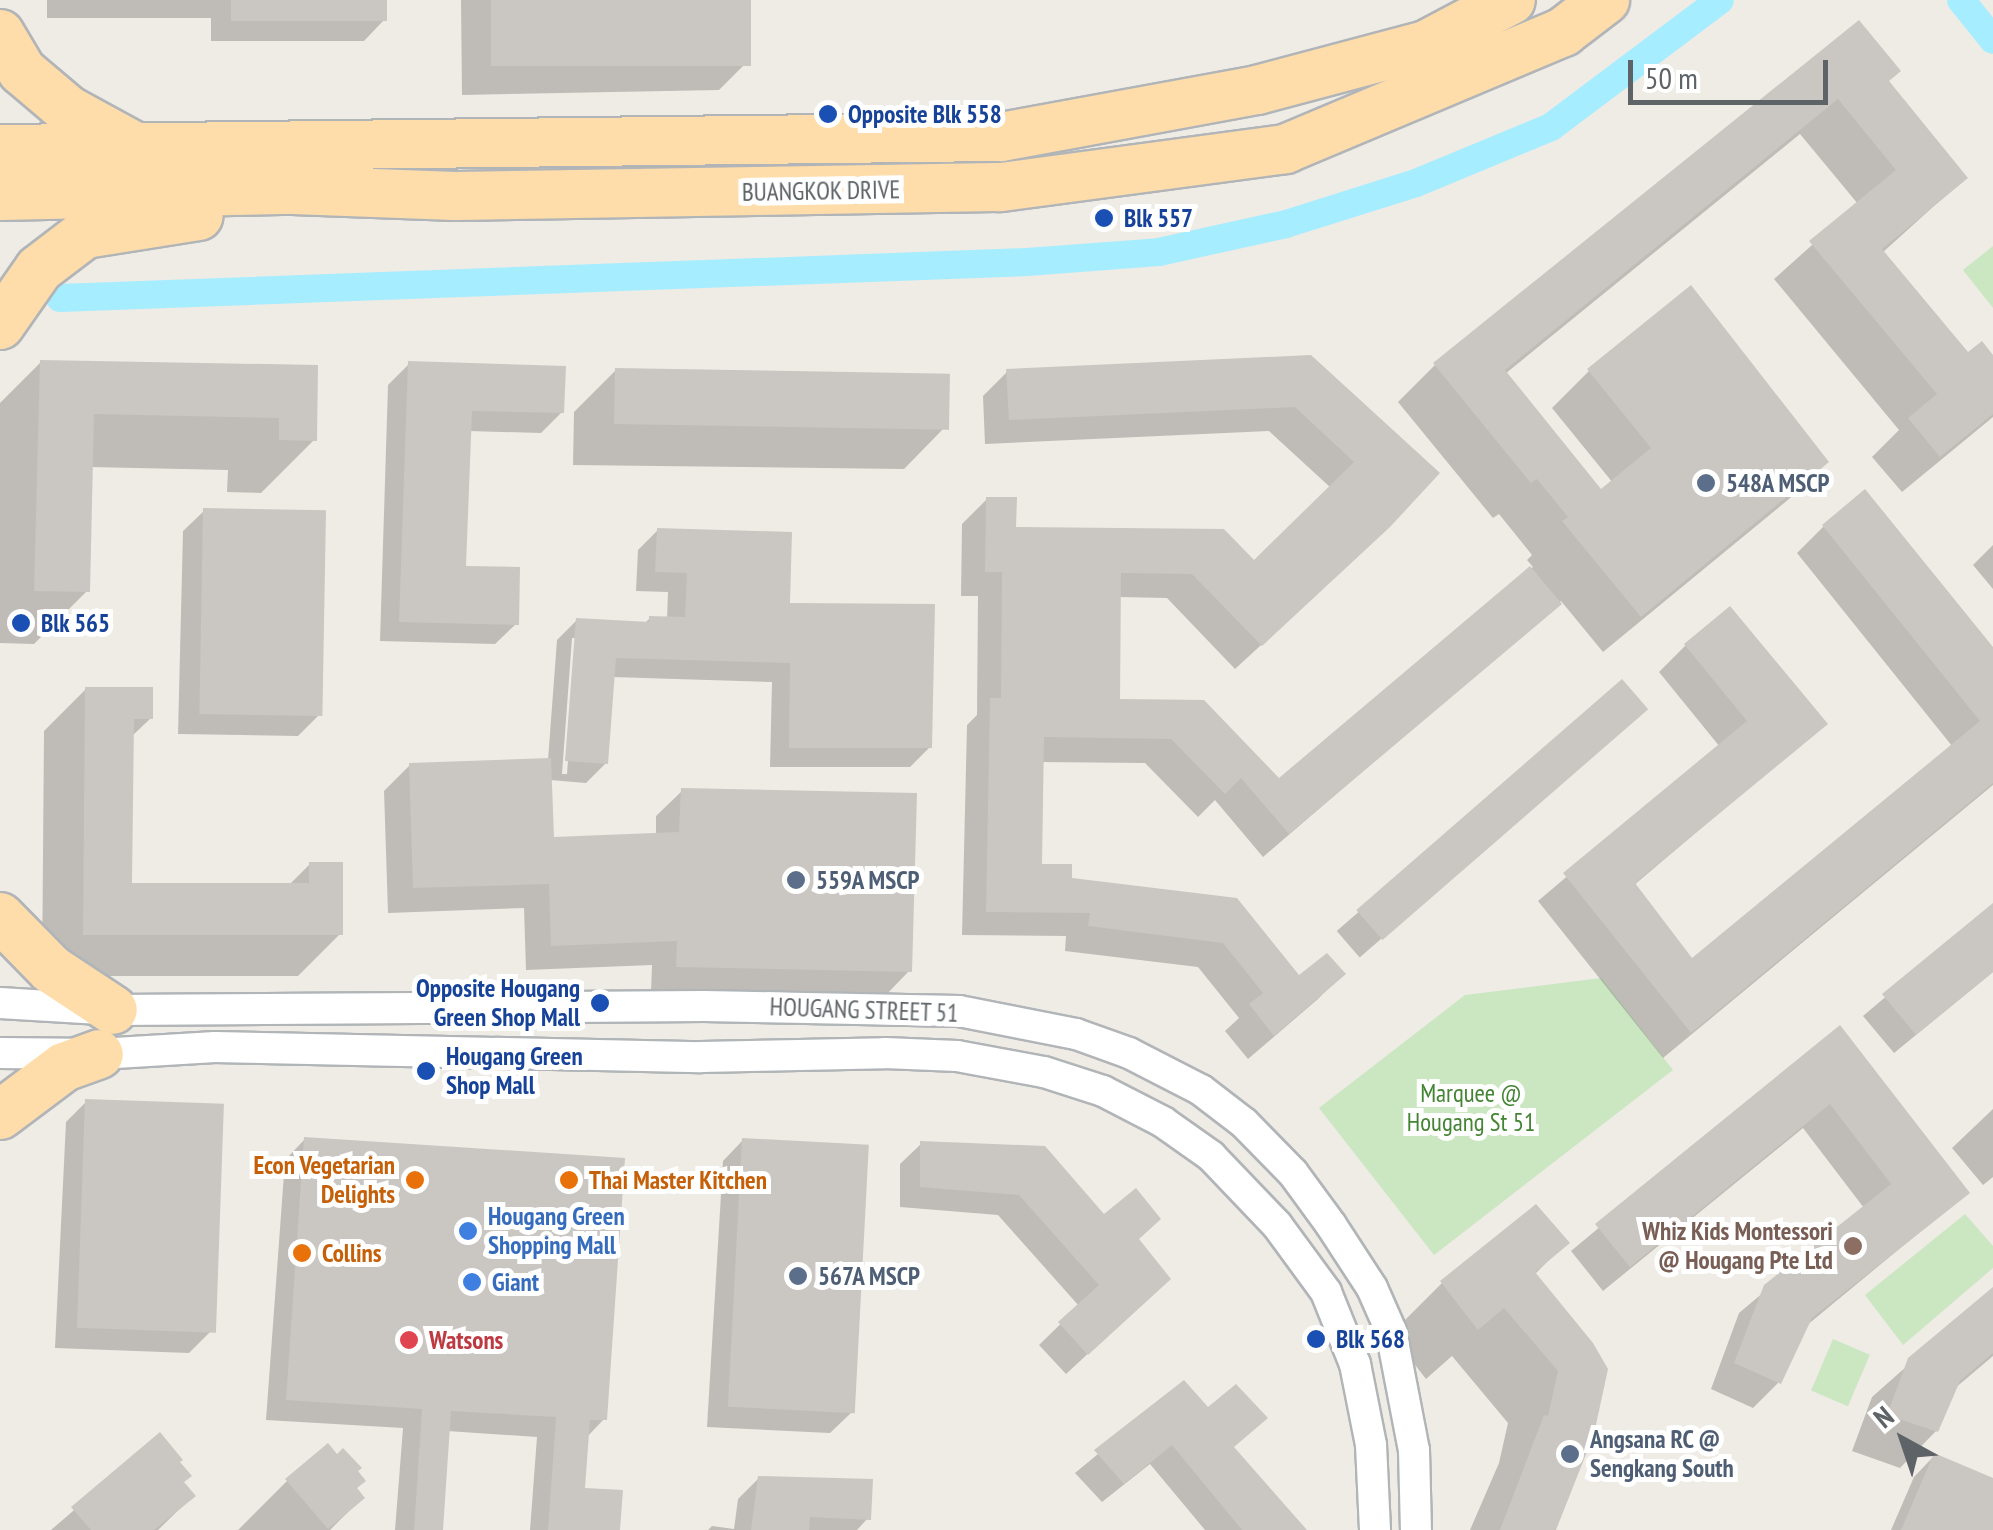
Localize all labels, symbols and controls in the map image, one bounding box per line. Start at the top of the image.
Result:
scale bar [1633,40,1833,102]
text: 50 m [1645,58,1698,97]
place label: Opposite Blk 558 [848,99,1002,129]
marker: Opposite Blk 558 [817,103,839,125]
street label: BUANGKOK DRIVE [741,175,901,207]
place label: Blk 557 [1124,203,1194,233]
marker: Blk 557 [1093,207,1115,229]
place label: 548A MSCP [1726,468,1830,498]
marker: 548A MSCP [1695,472,1717,494]
place label: Blk 565 [41,608,111,638]
marker: Blk 565 [10,612,32,634]
place label: 559A MSCP [816,865,920,895]
marker: 559A MSCP [785,869,807,891]
place label: Opposite Hougang Green Shop Mall [416,974,580,1033]
marker: Opposite Hougang Green Shop Mall [589,992,611,1014]
street label: HOUGANG STREET 51 [769,992,959,1028]
place label: Hougang Green Shop Mall [446,1042,583,1101]
marker: Hougang Green Shop Mall [415,1060,437,1082]
park label: Marquee @ Hougang St 51 [1407,1079,1535,1138]
place label: Econ Vegetarian Delights [253,1151,395,1210]
place label: Thai Master Kitchen [589,1165,767,1195]
marker: Econ Vegetarian Delights [404,1169,426,1191]
marker: Thai Master Kitchen [558,1169,580,1191]
place label: Hougang Green Shopping Mall [488,1202,625,1261]
place label: Whiz Kids Montessori @ Hougang Pte Ltd [1641,1217,1833,1276]
marker: Hougang Green Shopping Mall [457,1220,479,1242]
marker: Whiz Kids Montessori @ Hougang Pte Ltd [1842,1235,1864,1257]
place label: Collins [322,1238,382,1268]
marker: Collins [291,1242,313,1264]
place label: 567A MSCP [818,1261,921,1291]
marker: 567A MSCP [787,1265,809,1287]
place label: Giant [492,1267,539,1297]
marker: Giant [461,1271,483,1293]
place label: Blk 568 [1336,1324,1406,1354]
place label: Watsons [429,1325,503,1355]
marker: Blk 568 [1305,1328,1327,1350]
marker: Watsons [398,1329,420,1351]
north arrow [1853,1390,1953,1490]
text: N [1866,1398,1901,1436]
place label: Angsana RC @ Sengkang South [1590,1425,1734,1484]
marker: Angsana RC @ Sengkang South [1559,1443,1581,1465]

